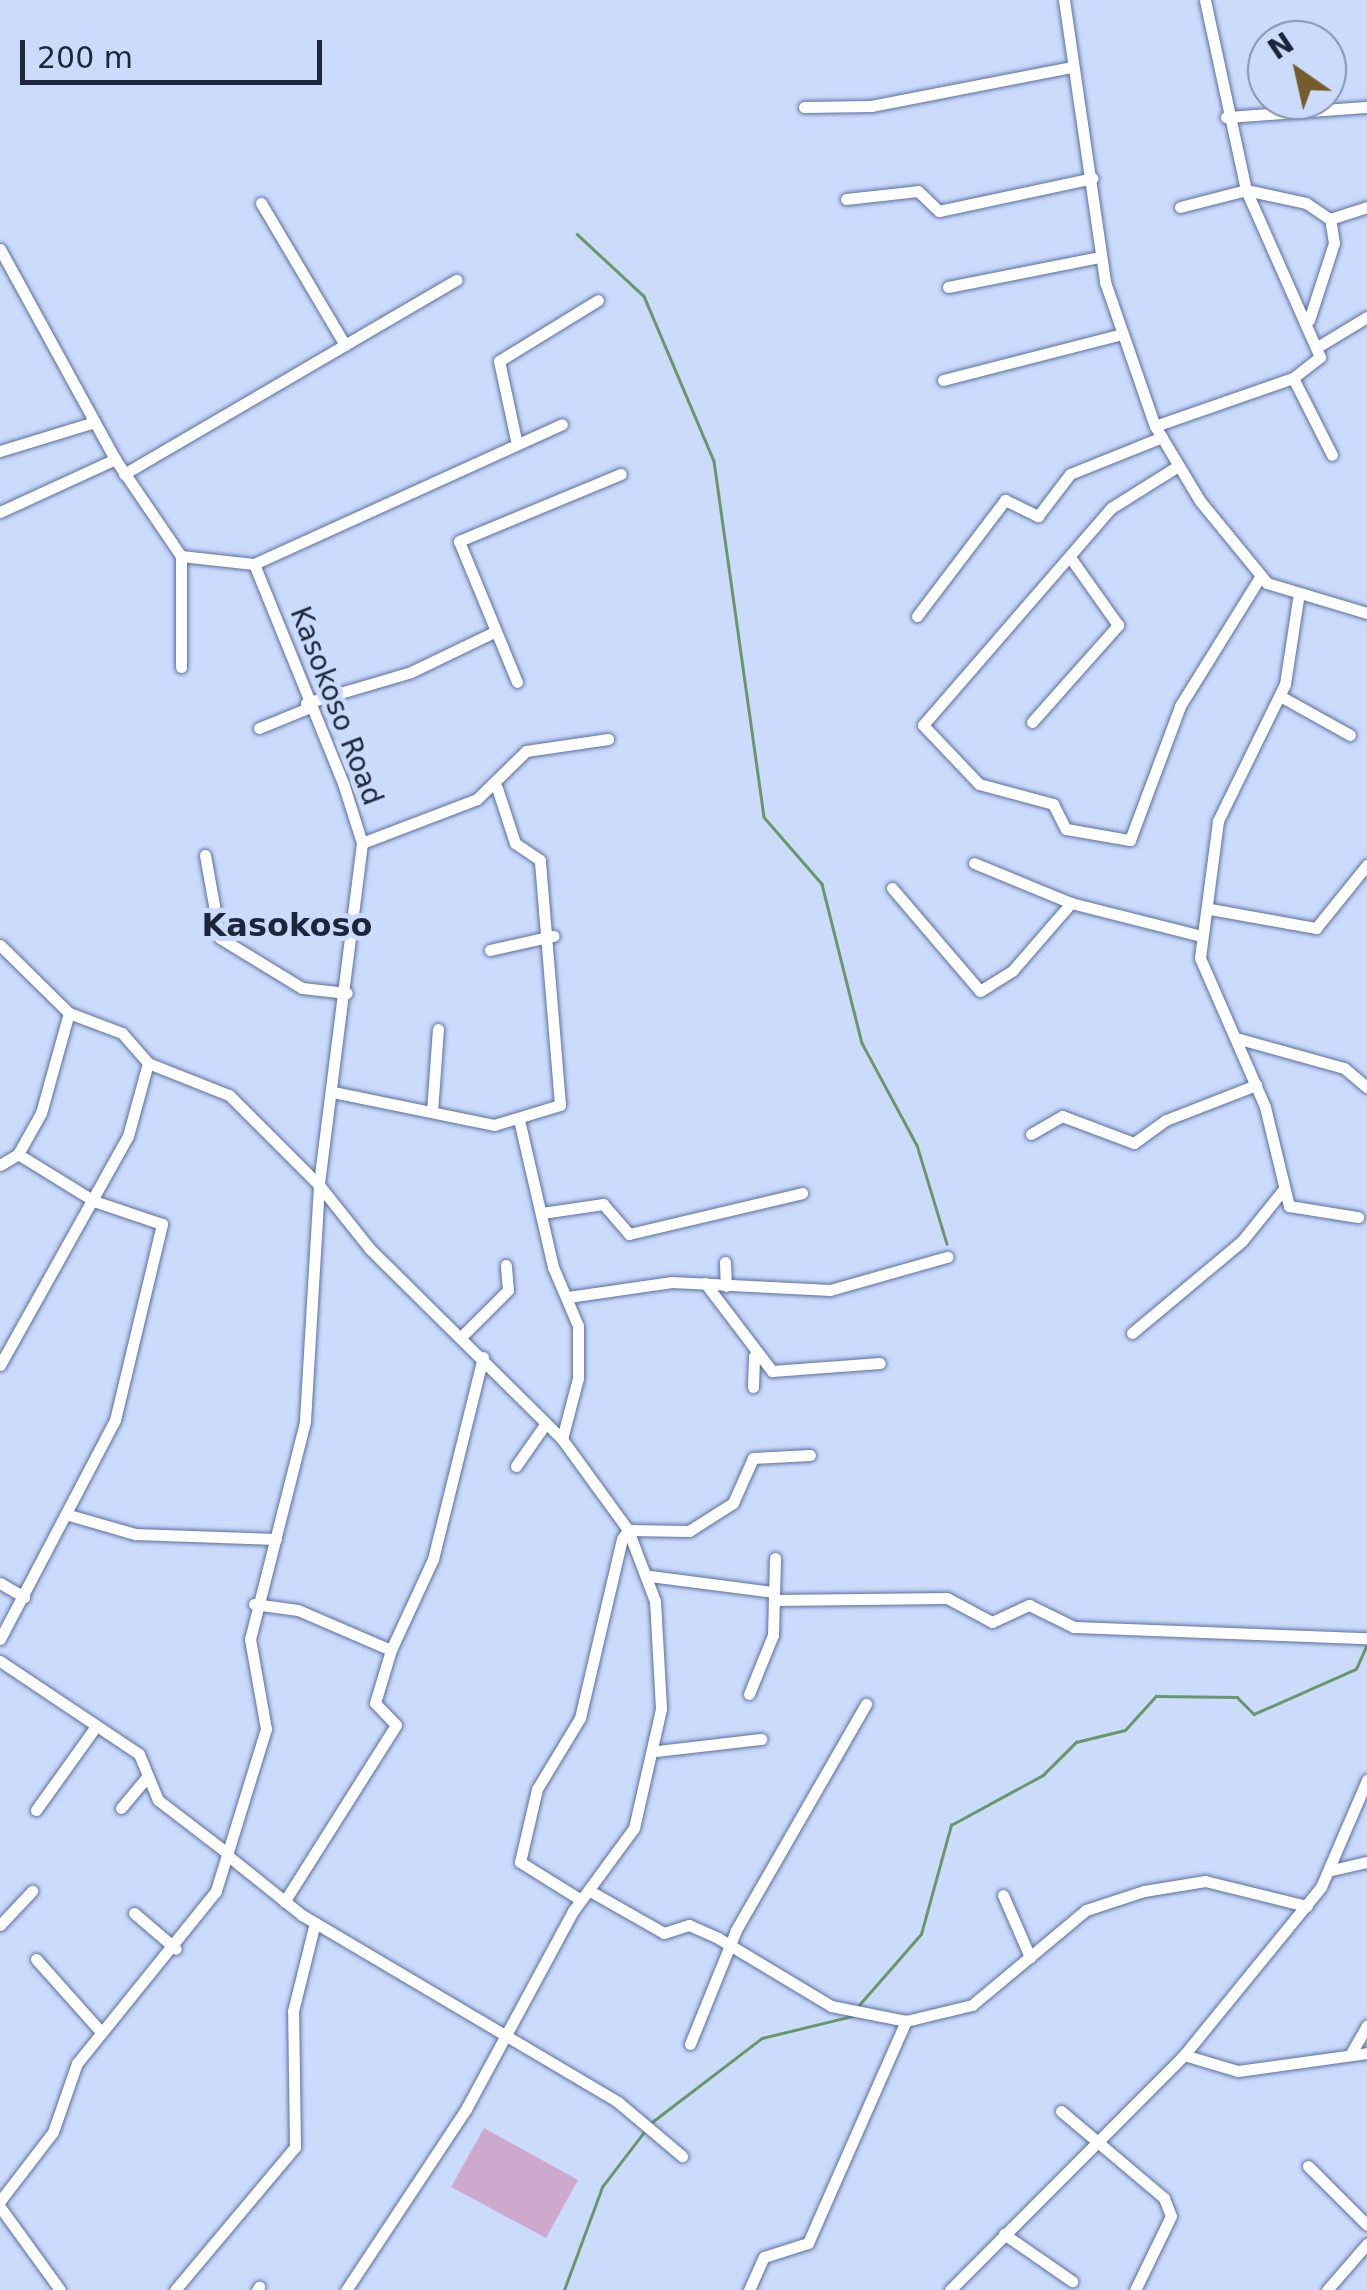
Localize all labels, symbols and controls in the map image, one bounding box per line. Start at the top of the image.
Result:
scale bar [25,20,328,82]
north arrow [1247,20,1347,120]
text: N [1262,26,1300,67]
text: 200 m [37,40,133,75]
street label: Kasokoso Road [283,602,389,810]
district label: Kasokoso [202,906,372,944]

